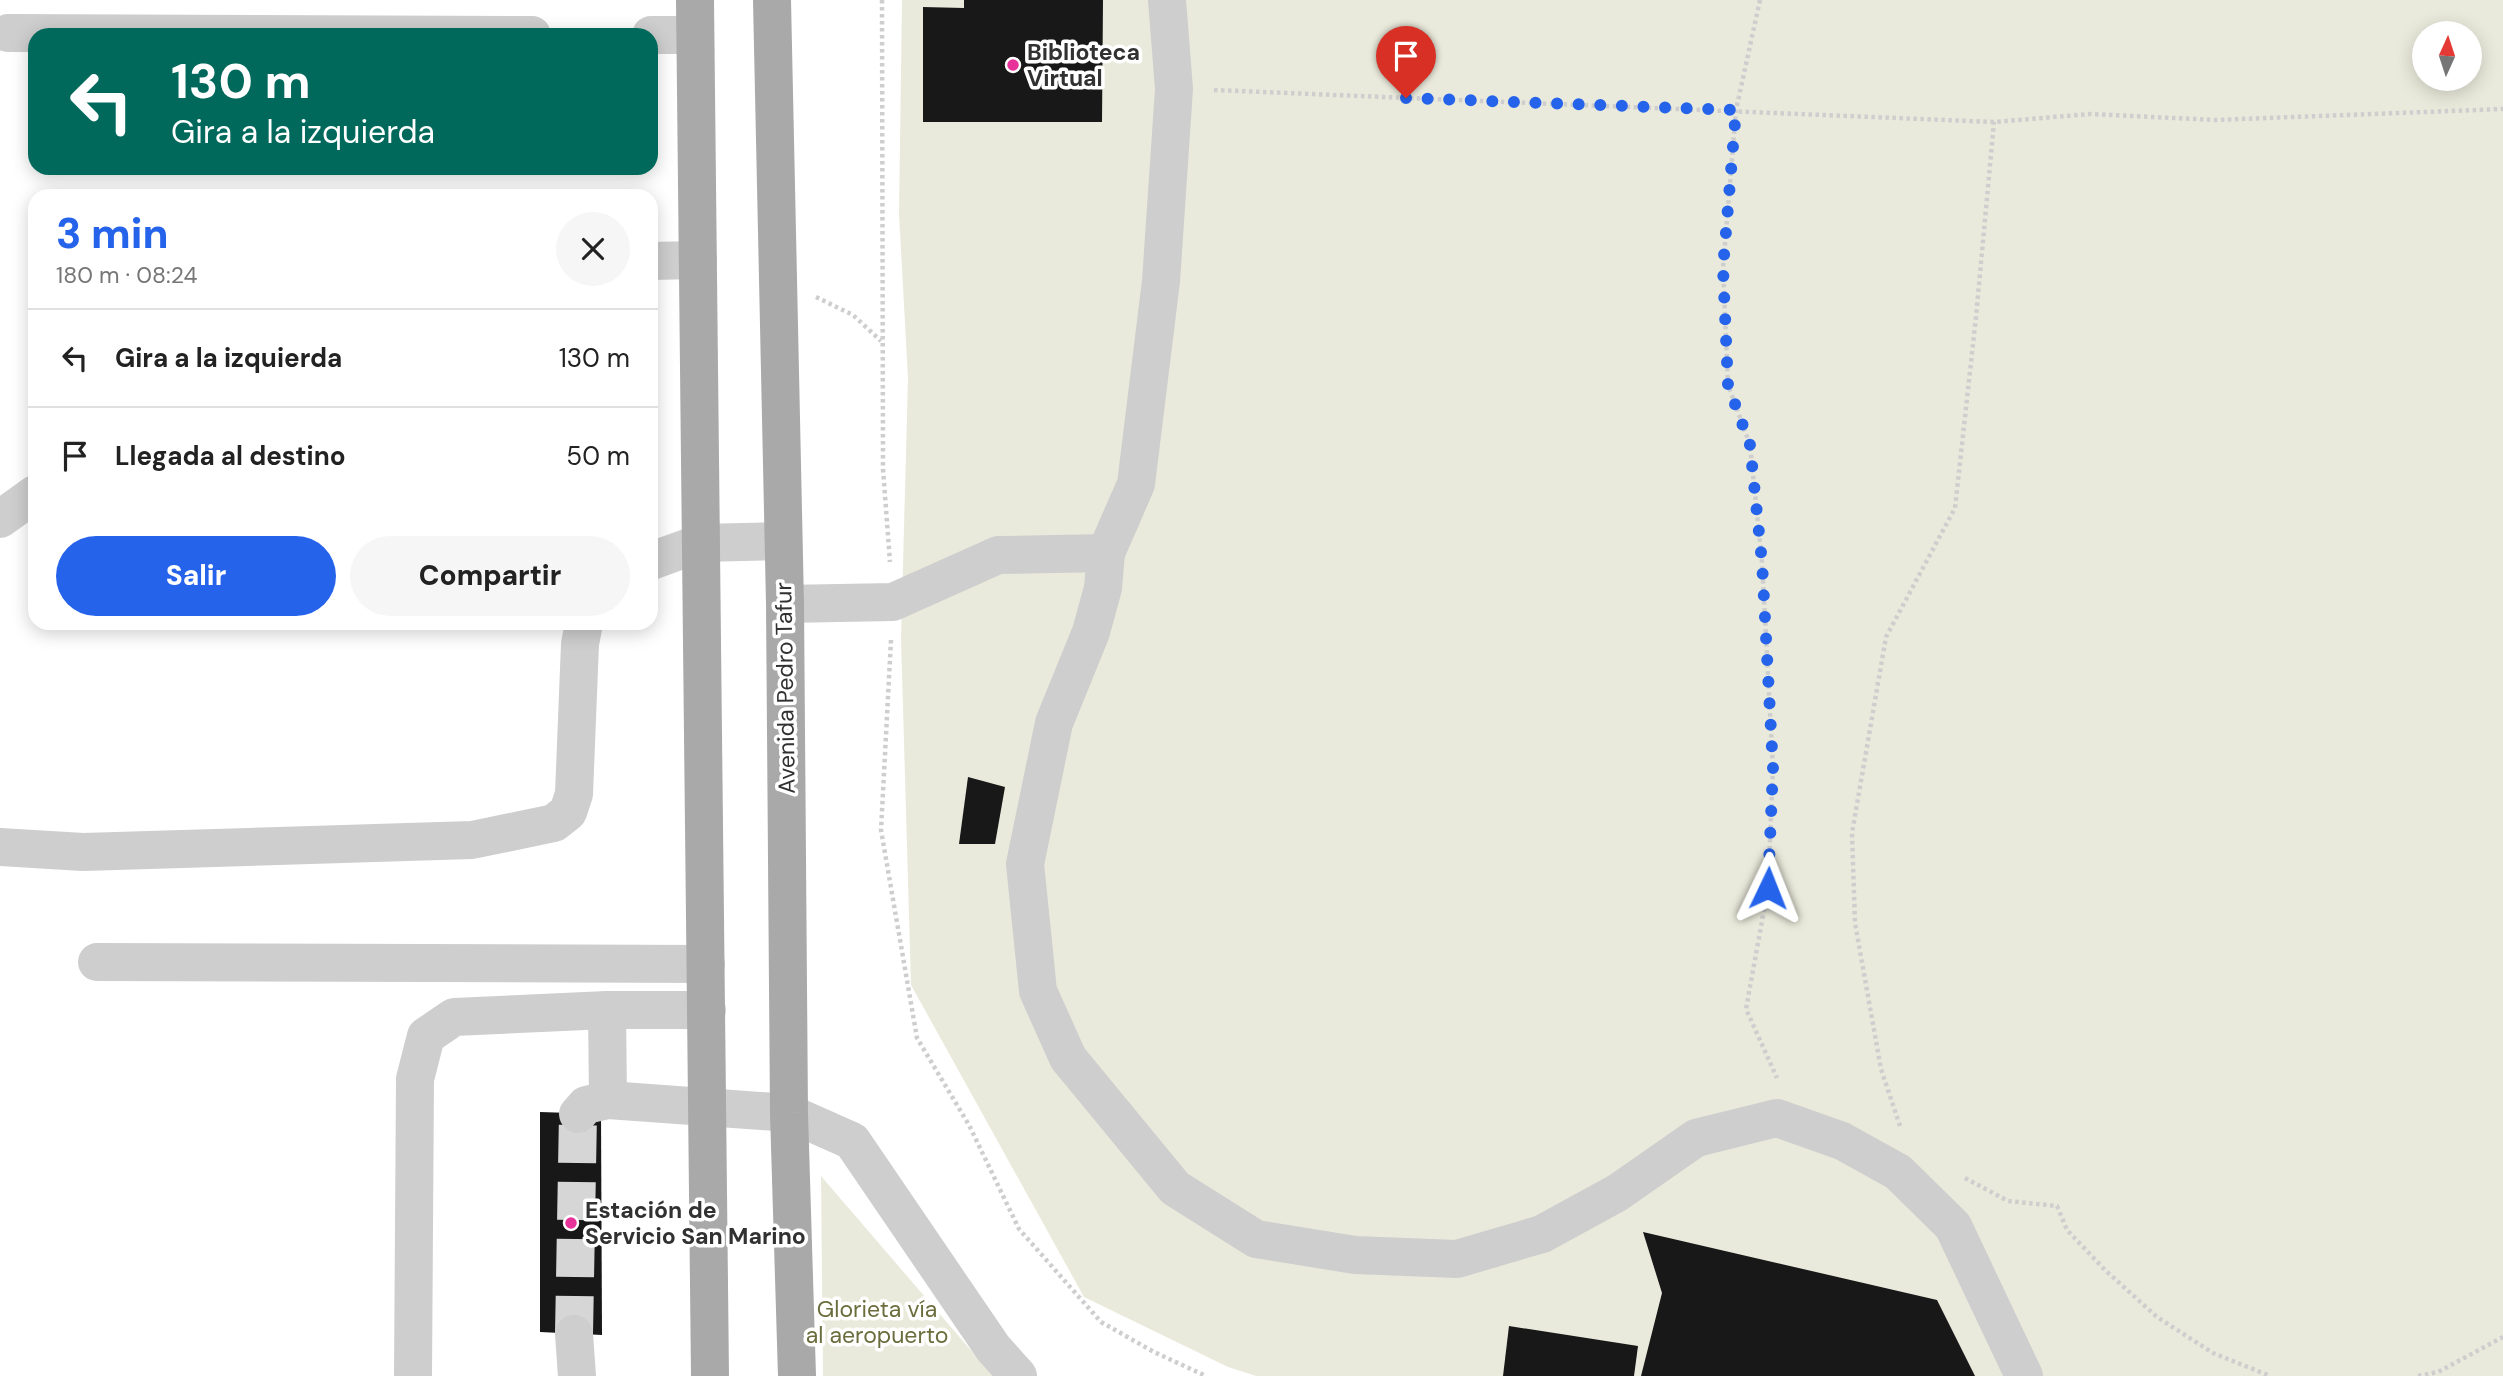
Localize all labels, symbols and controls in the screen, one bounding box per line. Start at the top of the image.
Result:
north arrow [2412,21,2482,91]
map controls [2412,21,2482,91]
pin [1376,26,1436,98]
place label: Biblioteca Virtual [1027,37,1140,93]
icon: arrive [1387,37,1425,75]
text: 130 m [171,49,311,113]
icon: left [56,56,147,147]
marker: Biblioteca Virtual [1005,57,1021,73]
text: Gira a la izquierda [171,111,435,153]
text: 3 min [56,206,169,261]
button: close [556,212,630,286]
text: 180 m · 08:24 [56,260,197,290]
icon: left [56,339,94,377]
text: Gira a la izquierda [115,341,342,375]
text: 130 m [559,341,630,375]
icon: arrive [56,437,94,475]
text: Llegada al destino [115,439,346,473]
text: 50 m [566,439,630,473]
button: Salir [56,536,336,616]
button: Compartir [350,536,630,616]
street label: Avenida Pedro Tafur [768,582,802,794]
position arrow [1731,851,1805,925]
place label: Estación de Servicio San Marino [585,1195,806,1251]
marker: Estación de Servicio San Marino [563,1215,579,1231]
park label: Glorieta vía al aeropuerto [806,1294,948,1350]

